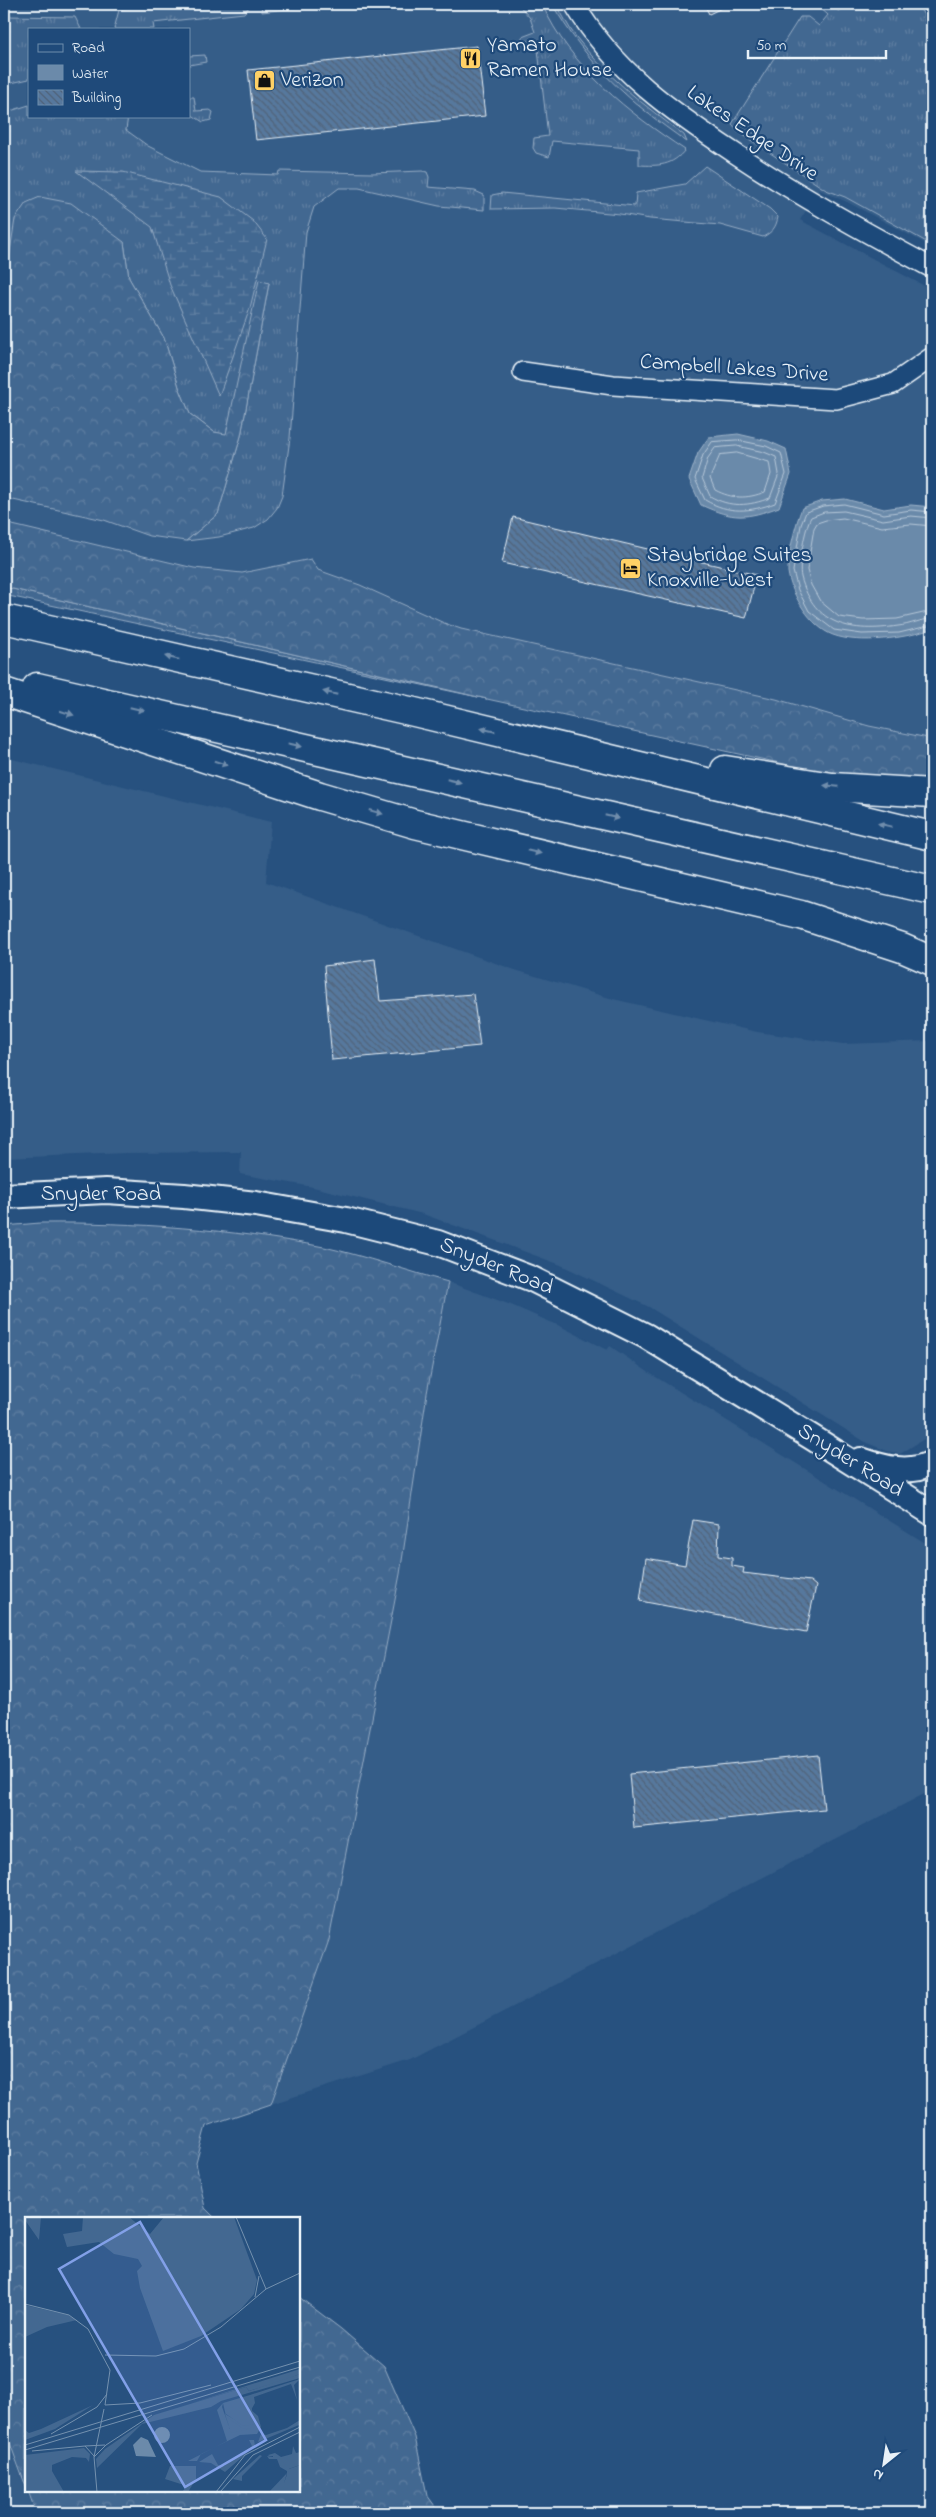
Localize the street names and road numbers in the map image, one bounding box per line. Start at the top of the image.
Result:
street label: Lakes Edge Drive [679,78,825,191]
street label: Campbell Lakes Drive [639,346,829,392]
street label: Snyder Road [41,1179,161,1212]
street label: Snyder Road [434,1230,558,1305]
street label: Snyder Road [790,1416,909,1507]

